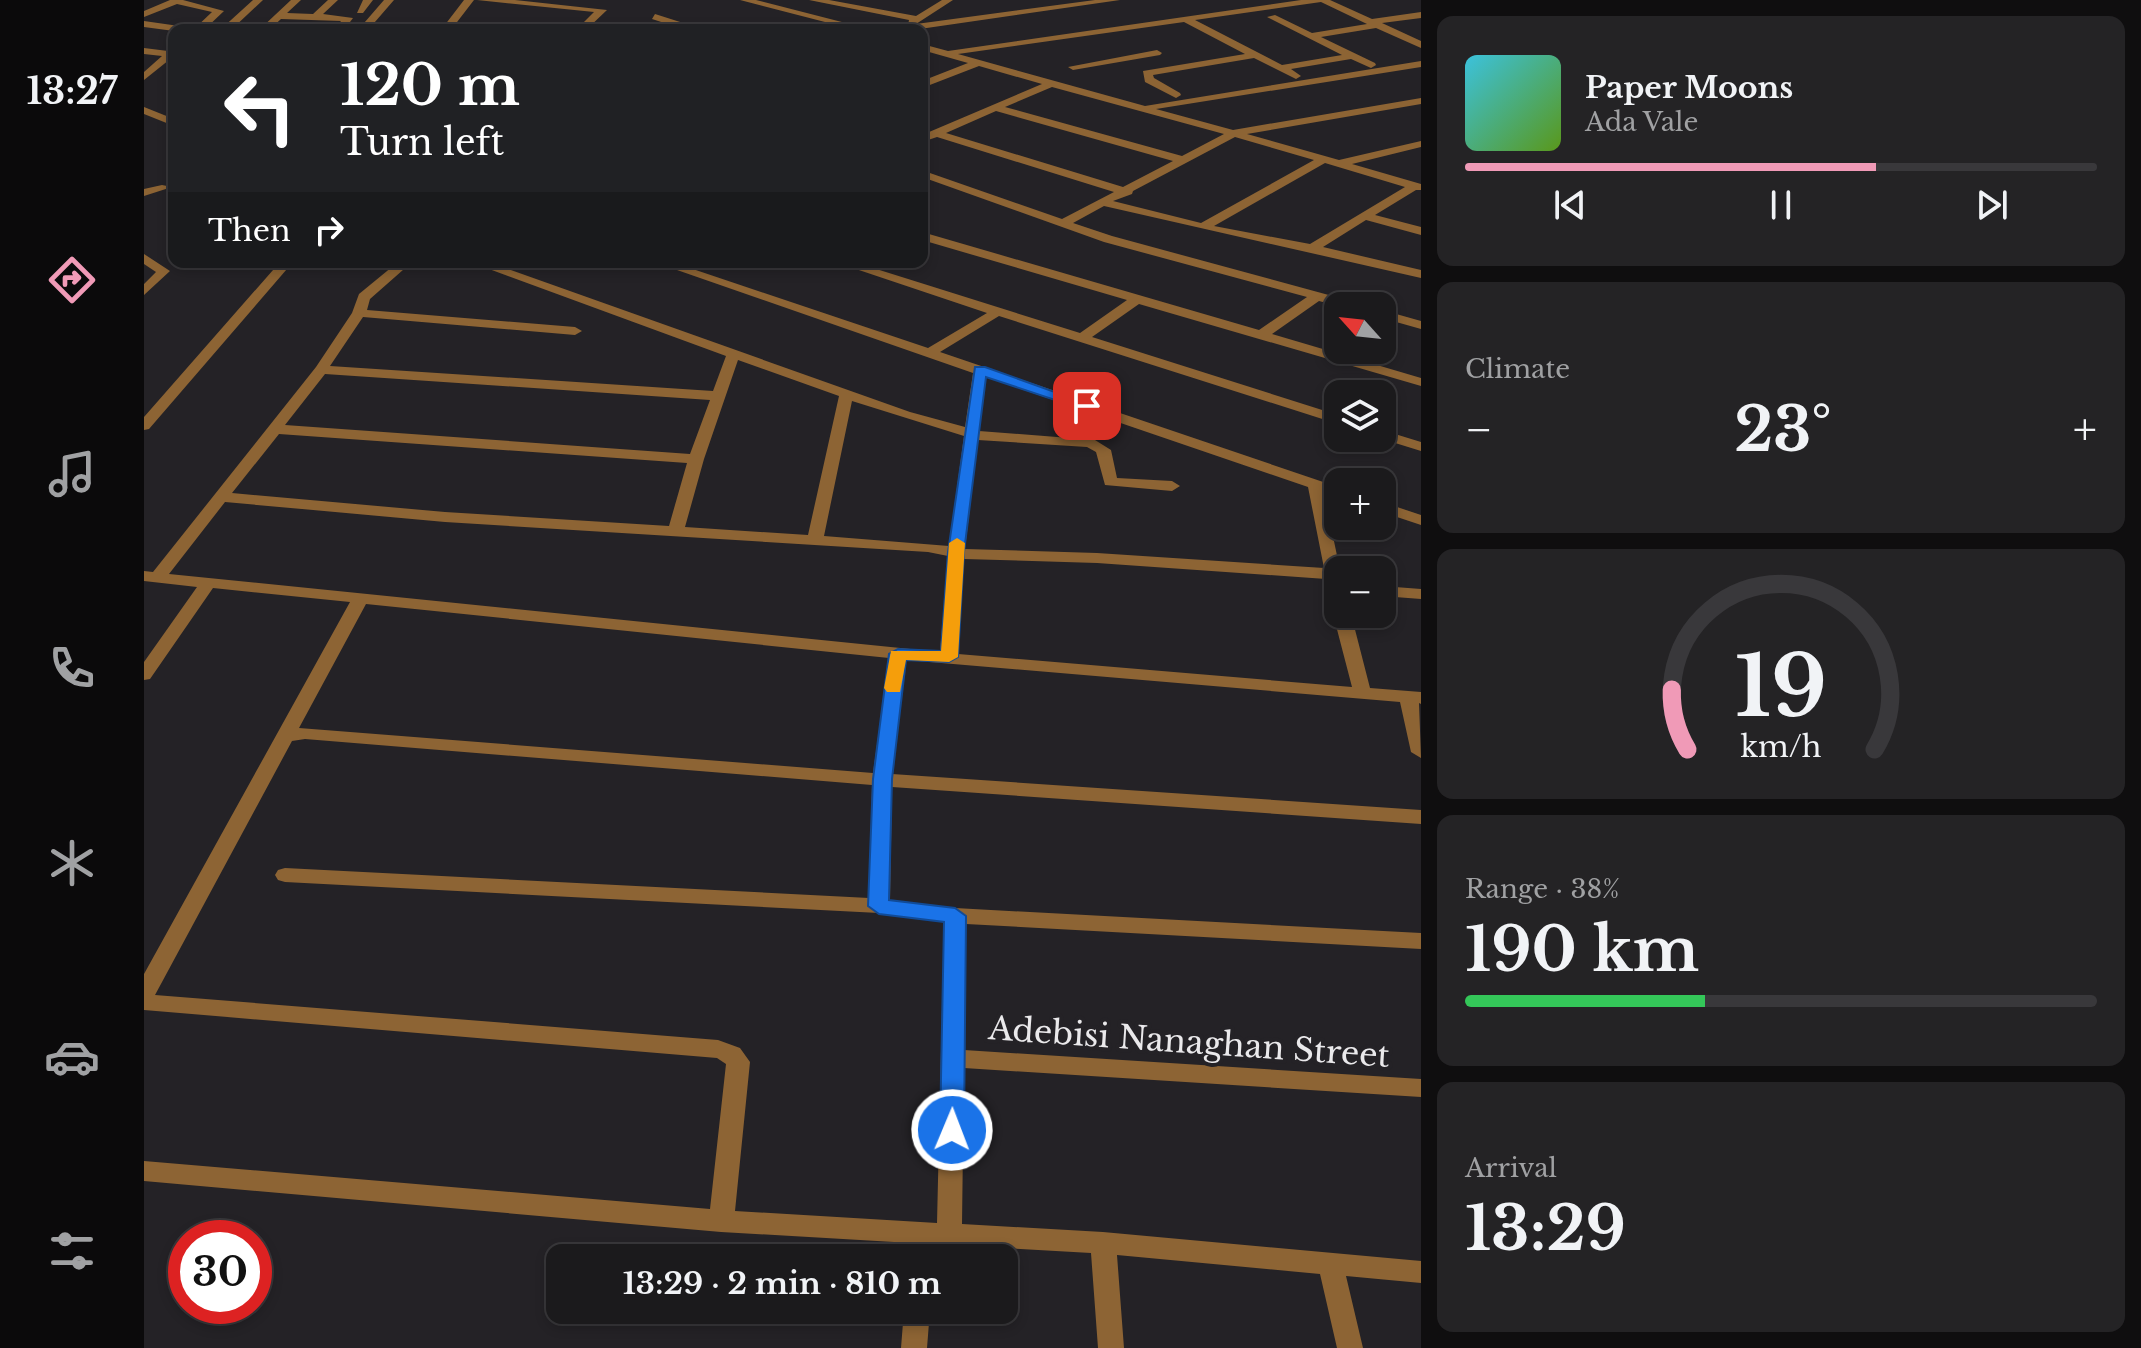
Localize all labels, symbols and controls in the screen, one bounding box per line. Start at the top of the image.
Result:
text: 120 m [340,51,520,120]
icon: left [208,56,312,160]
text: 13:27 [27,69,117,114]
text: Paper Moons [1585,69,1793,106]
text: Ada Vale [1585,106,1698,138]
text: Turn left [340,120,504,165]
icon: previous [1548,183,1592,227]
icon: pause [1759,183,1803,227]
icon: next [1970,183,2014,227]
icon: right [307,208,351,252]
text: Then [208,212,291,249]
icon: directions [44,252,100,308]
north arrow [1324,292,1396,364]
map controls [1324,292,1396,628]
text: Climate [1465,353,1570,385]
pin [1053,372,1121,440]
button: layers [1324,380,1396,452]
icon: arrive [1065,384,1109,428]
text: 23° [1734,393,1832,467]
text: − [1465,402,1493,457]
text: + [2073,402,2097,457]
icon: music [44,446,100,502]
button: + [1324,468,1396,540]
button: − [1324,556,1396,628]
text: 19 [1735,635,1827,738]
icon: phone [44,640,100,696]
text: km/h [1740,729,1822,765]
icon: climate [44,835,100,891]
text: Range · 38% [1465,873,1620,905]
text: 190 km [1465,913,1699,987]
street label: Adebisi Nanaghan Street [986,1008,1391,1076]
icon: car [44,1029,100,1085]
position arrow [910,1088,994,1172]
text: Arrival [1465,1152,1557,1184]
text: 13:29 [1465,1192,1626,1266]
speed limit sign: 30 [168,1220,272,1324]
icon: filters [44,1223,100,1279]
text: 13:29 · 2 min · 810 m [623,1265,941,1302]

